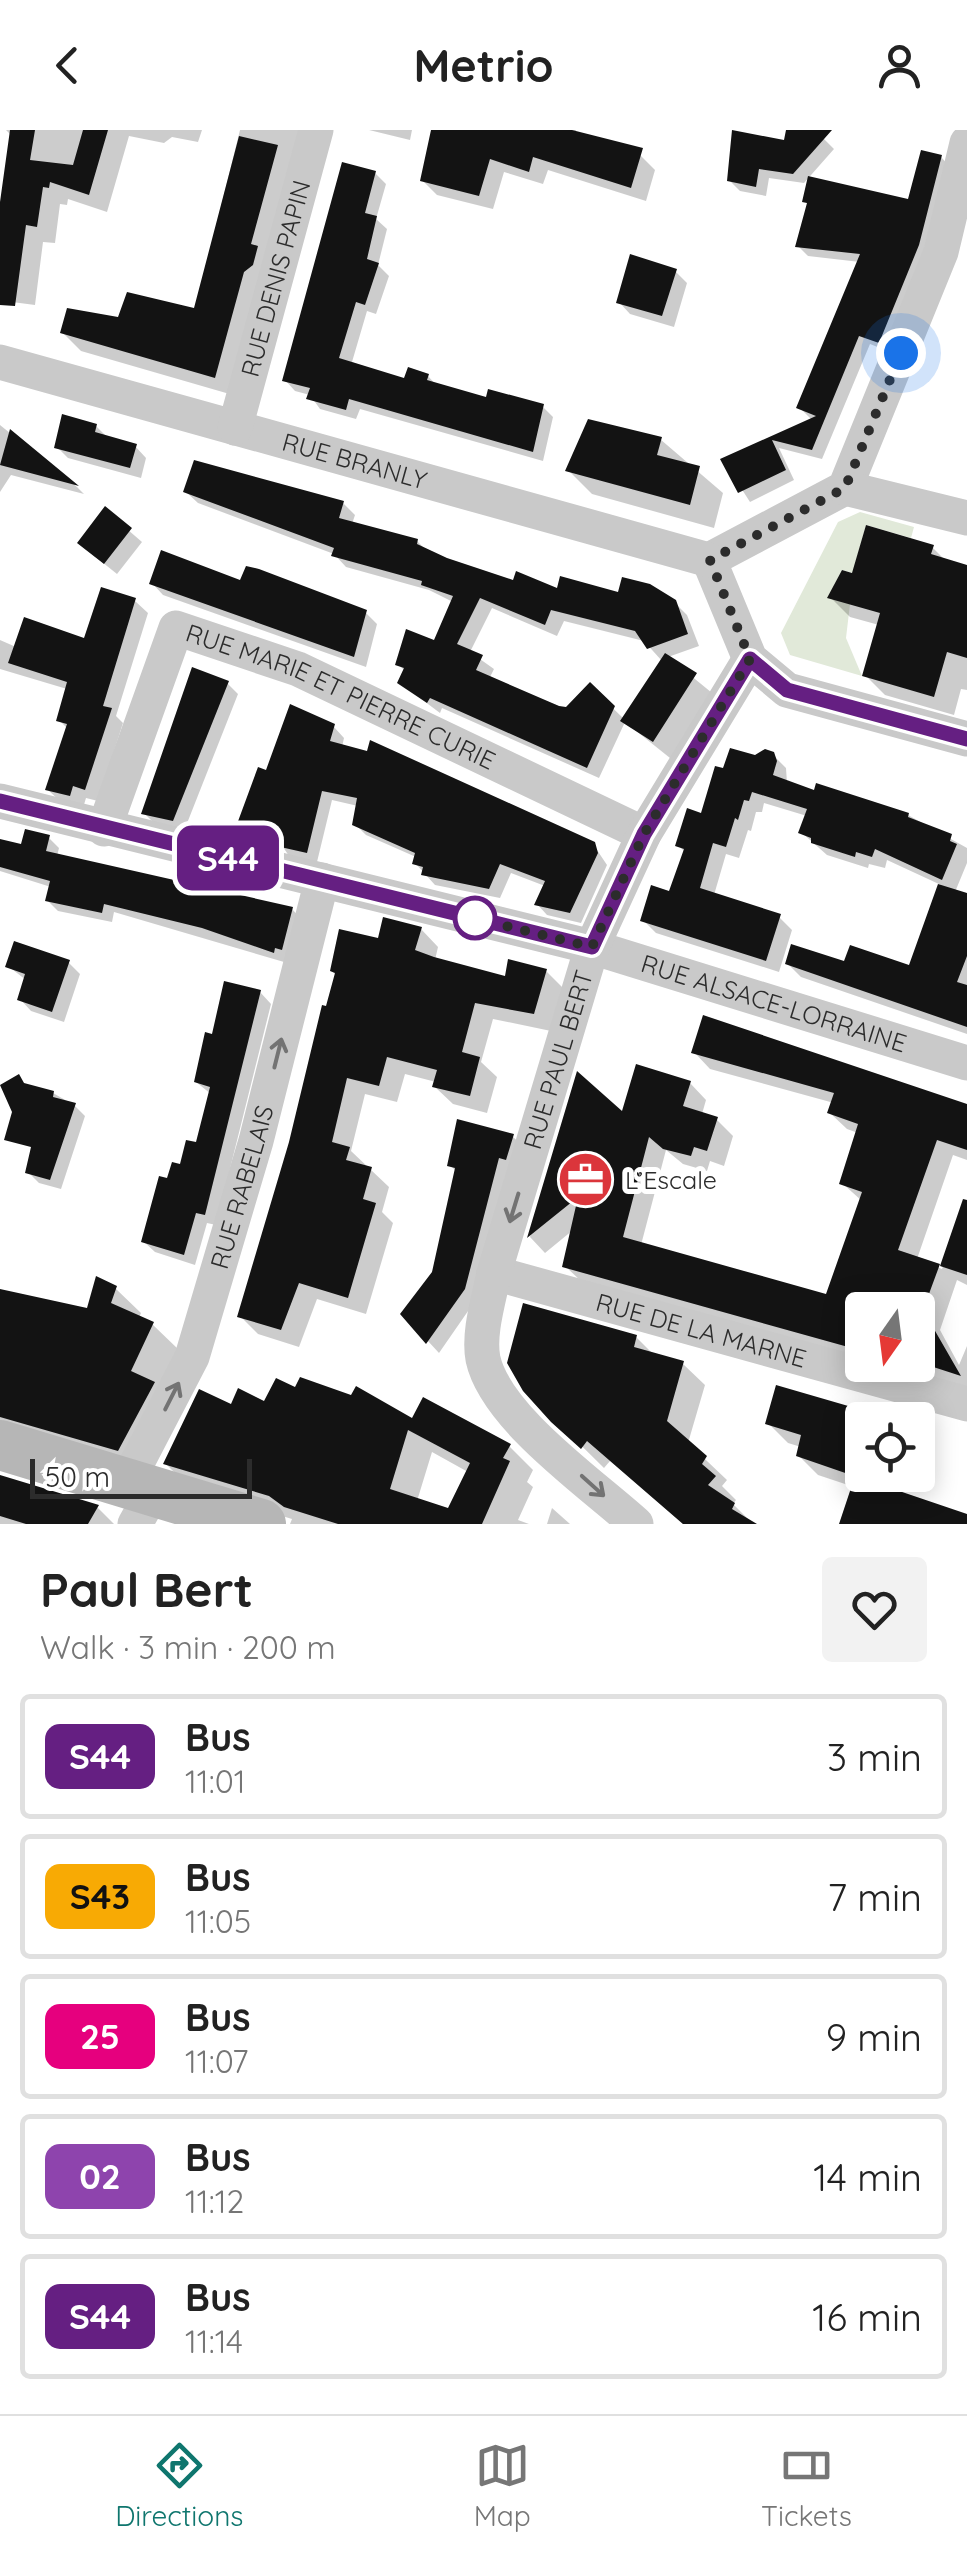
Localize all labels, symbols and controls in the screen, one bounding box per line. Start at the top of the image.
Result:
text: Metrio [413,37,554,93]
icon: back [40,38,95,93]
icon: person [872,38,927,93]
street label: RUE DENIS PAPIN [234,177,317,380]
your location [876,328,926,378]
street label: RUE BRANLY [279,426,430,495]
street label: RUE MARIE ET PIERRE CURIE [182,617,501,776]
line badge: S44 [170,826,286,890]
text: S44 [197,836,259,880]
unlabelled marker [454,897,496,939]
street label: RUE ALSACE-LORRAINE [637,947,910,1058]
street label: RUE PAUL BERT [516,966,599,1153]
one-way arrow [270,1038,289,1069]
street label: RUE RABELAIS [203,1102,279,1272]
office icon: L’Escale [556,1150,616,1210]
place label: L’Escale [625,1164,717,1195]
one-way arrow [504,1192,522,1223]
street label: RUE DE LA MARNE [593,1286,810,1374]
north arrow [845,1292,935,1382]
map controls [845,1292,935,1492]
one-way arrow [163,1381,182,1411]
button: locate [845,1402,935,1492]
scale bar [30,1454,252,1498]
text: 50 m [45,1459,110,1494]
one-way arrow [580,1474,605,1497]
button: heart [822,1557,927,1662]
text: Paul Bert [40,1559,253,1619]
text: Walk · 3 min · 200 m [40,1627,336,1667]
text: Bus [185,1713,251,1761]
text: 3 min [827,1733,922,1781]
text: S44 [69,1734,131,1778]
text: 11:01 [185,1761,246,1801]
text: Bus [185,1853,251,1901]
text: 7 min [827,1873,922,1921]
text: S43 [70,1874,130,1918]
text: 11:05 [185,1901,251,1941]
text: Bus [185,1993,251,2041]
text: 9 min [826,2013,922,2061]
text: 25 [80,2014,120,2058]
text: 11:07 [185,2041,248,2081]
text: Bus [185,2133,251,2181]
text: 14 min [813,2153,922,2201]
text: 02 [79,2154,121,2198]
text: 11:12 [185,2181,244,2221]
text: Bus [185,2273,251,2321]
text: 16 min [812,2293,922,2341]
text: S44 [69,2294,131,2338]
text: 11:14 [185,2321,243,2361]
tab: Directions [115,2438,243,2533]
tab: Map [474,2438,531,2533]
tab: Tickets [761,2438,852,2533]

